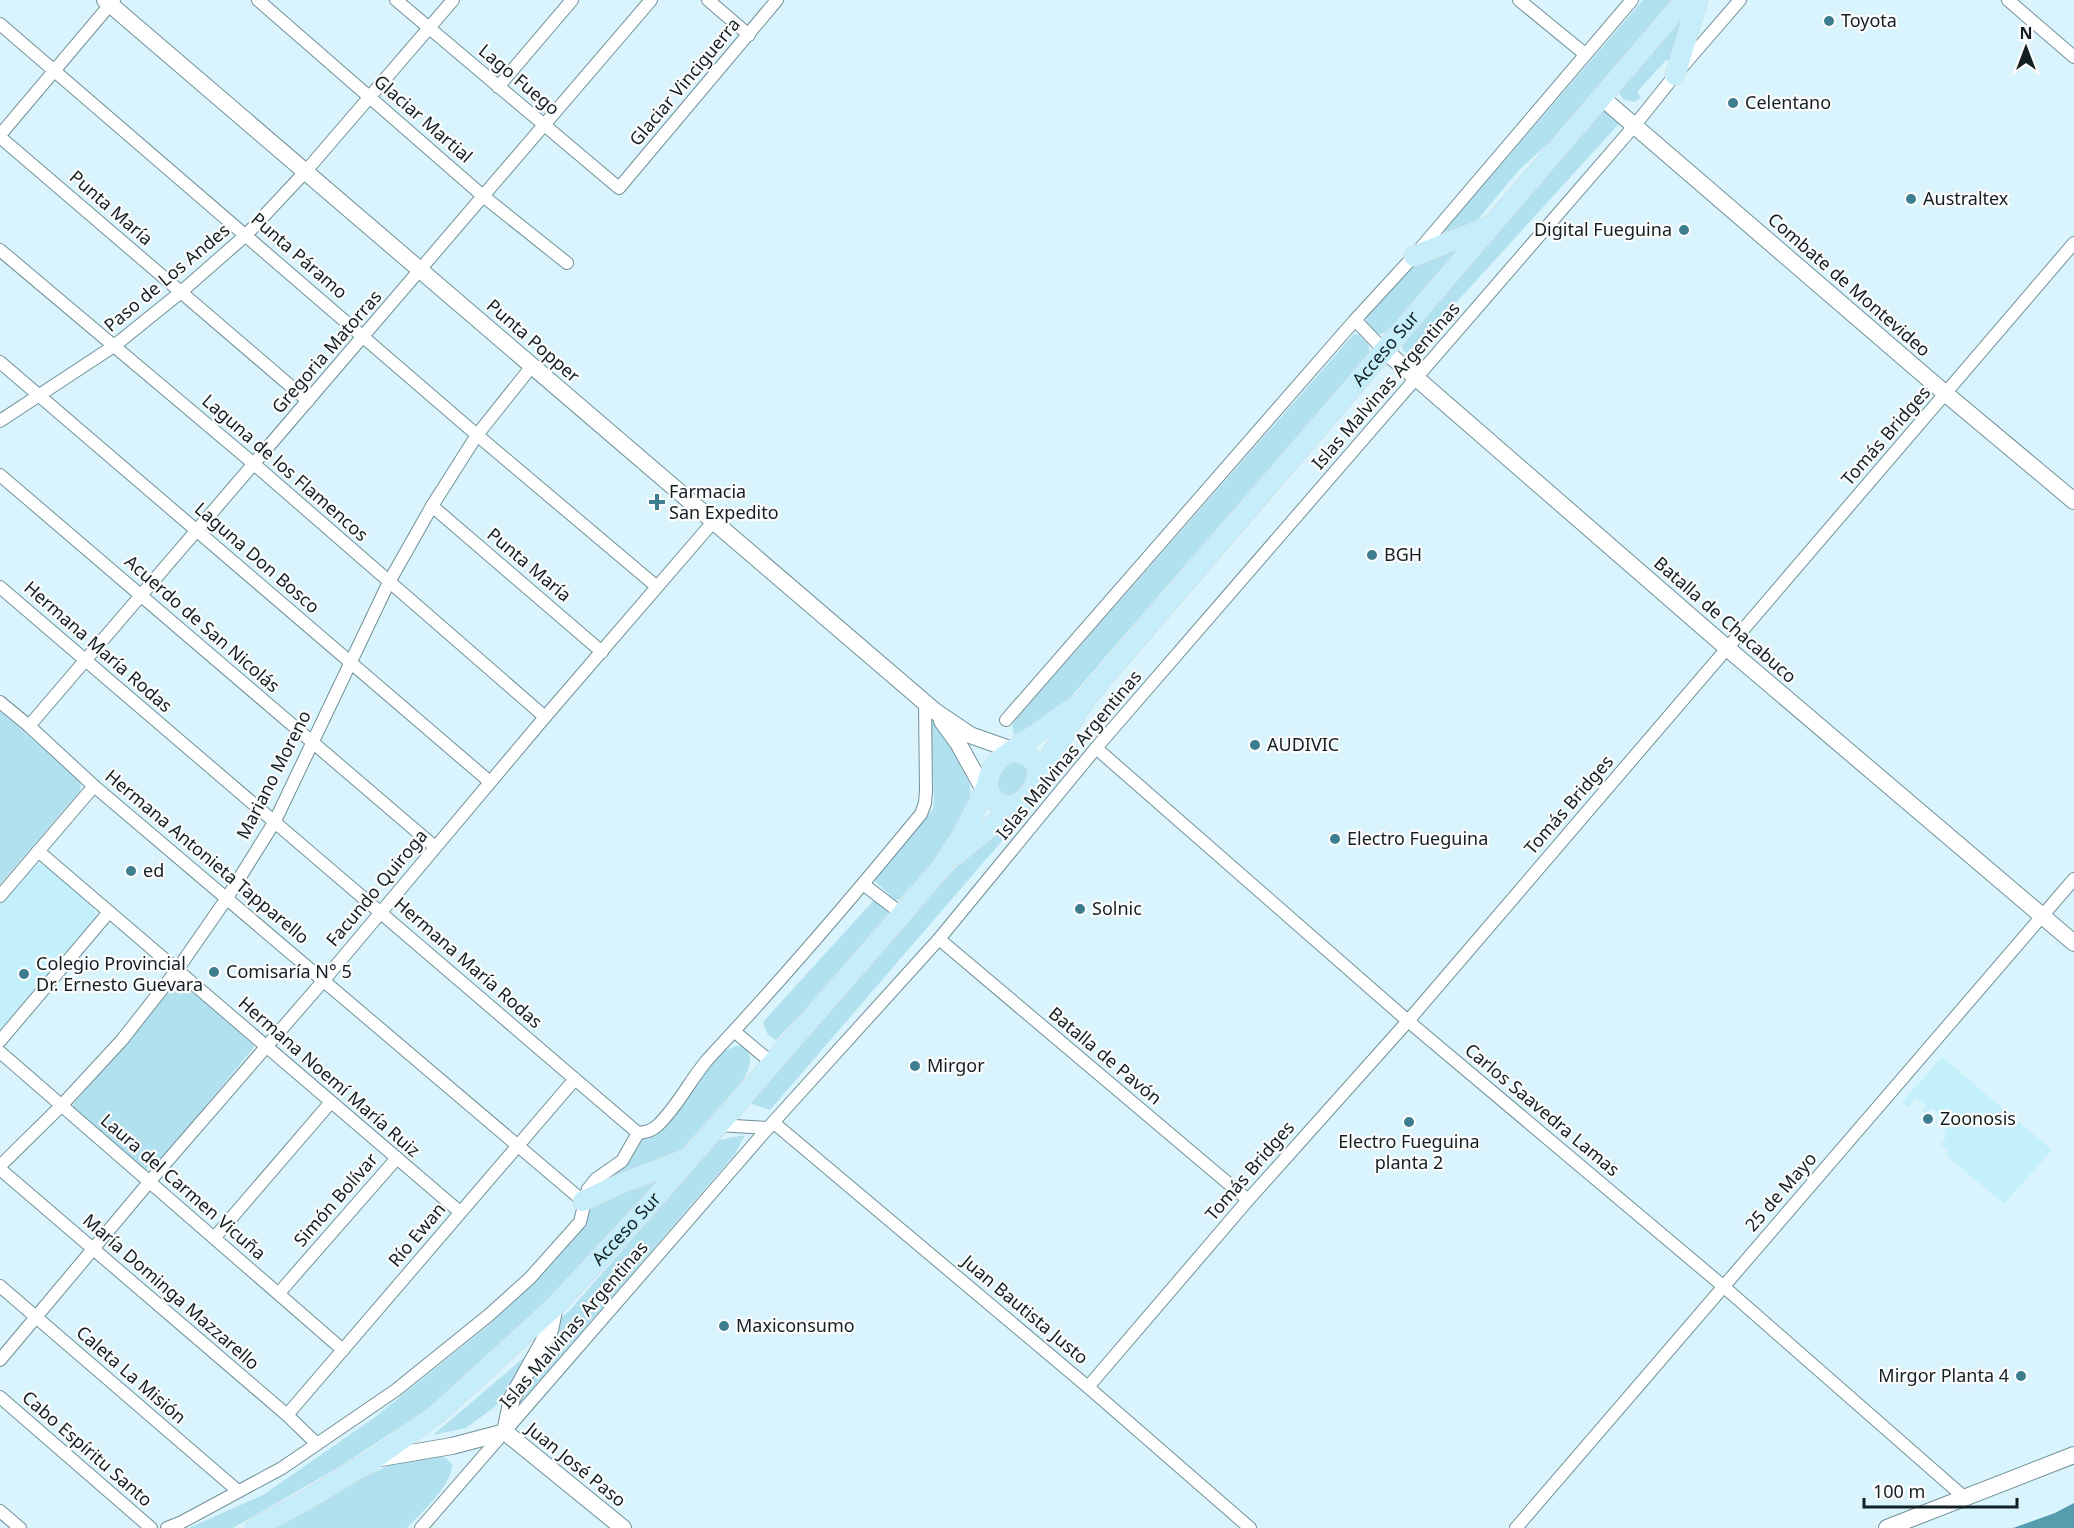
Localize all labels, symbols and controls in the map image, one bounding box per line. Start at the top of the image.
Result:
place label: Toyota [1841,8,1897,32]
street label: Glaciar Vinciguerra [624,12,745,150]
marker: Toyota [1822,14,1836,28]
north arrow [1996,18,2056,78]
text: N [2019,22,2033,44]
street label: Lago Fuego [474,38,565,120]
street label: Glaciar Martial [369,69,478,168]
place label: Celentano [1745,90,1831,114]
marker: Celentano [1726,96,1740,110]
street label: Punta María [65,164,158,250]
place label: Australtex [1923,186,2009,210]
marker: Australtex [1904,192,1918,206]
street label: Punta Páramo [246,207,353,304]
street label: Combate de Montevideo [1763,207,1936,362]
place label: Digital Fueguina [1534,217,1672,241]
street label: Paso de Los Andes [98,218,234,337]
marker: Digital Fueguina [1677,223,1691,237]
street label: Gregoria Matorras [266,285,387,418]
street label: Punta Popper [482,293,586,388]
street label: Islas Malvinas Argentinas [1306,297,1465,474]
street label: Acceso Sur [1346,305,1424,391]
street label: Tomás Bridges [1835,380,1935,490]
street label: Laguna de los Flamencos [198,388,374,546]
place label: Farmacia San Expedito [669,479,779,524]
marker: Farmacia San Expedito [650,495,664,509]
street label: Laguna Don Bosco [190,496,325,618]
street label: Punta María [482,522,577,607]
place label: BGH [1384,542,1422,566]
marker: BGH [1365,548,1379,562]
street label: Acuerdo de San Nicolás [120,549,285,697]
street label: Batalla de Chacabuco [1649,551,1802,688]
street label: Hermana María Rodas [19,575,178,717]
street label: Islas Malvinas Argentinas [990,665,1146,844]
street label: Mariano Moreno [230,706,316,843]
place label: AUDIVIC [1267,732,1339,756]
marker: AUDIVIC [1248,738,1262,752]
street label: Tomás Bridges [1518,749,1618,859]
street label: Hermana Antonieta Tapparello [101,764,315,949]
street label: Facundo Quiroga [320,824,432,951]
place label: Electro Fueguina [1347,826,1488,850]
marker: Electro Fueguina [1328,832,1342,846]
place label: ed [143,858,164,882]
marker: ed [124,864,138,878]
street label: Hermana María Rodas [389,891,548,1033]
place label: Solnic [1092,896,1142,920]
marker: Solnic [1073,902,1087,916]
place label: Colegio Provincial Dr. Ernesto Guevara [36,951,203,996]
place label: Comisaría N° 5 [226,959,352,983]
marker: Comisaría N° 5 [207,965,221,979]
marker: Colegio Provincial Dr. Ernesto Guevara [17,967,31,981]
street label: Hermana Noemí María Ruiz [234,991,426,1162]
street label: Batalla de Pavón [1044,1001,1167,1110]
street label: Carlos Saavedra Lamas [1460,1037,1625,1181]
place label: Mirgor [927,1053,985,1077]
marker: Mirgor [908,1059,922,1073]
place label: Zoonosis [1940,1106,2016,1130]
street label: Laura del Carmen Vicuña [96,1108,271,1265]
marker: Zoonosis [1921,1112,1935,1126]
street label: Tomás Bridges [1199,1115,1299,1225]
marker: Electro Fueguina planta 2 [1402,1115,1416,1129]
place label: Electro Fueguina planta 2 [1338,1129,1480,1174]
street label: Simón Bolívar [288,1147,383,1251]
street label: 25 de Mayo [1739,1147,1821,1236]
street label: Acceso Sur [586,1186,666,1270]
street label: Río Ewan [382,1197,450,1271]
street label: María Dominga Mazzarello [78,1208,265,1375]
street label: Islas Malvinas Argentinas [494,1236,653,1413]
street label: Juan Bautista Justo [956,1248,1094,1369]
place label: Maxiconsumo [736,1313,855,1337]
marker: Maxiconsumo [717,1319,731,1333]
street label: Caleta La Misión [72,1320,192,1429]
place label: Mirgor Planta 4 [1878,1363,2009,1387]
marker: Mirgor Planta 4 [2014,1369,2028,1383]
street label: Cabo Espíritu Santo [17,1385,158,1512]
street label: Juan José Paso [520,1415,631,1512]
scale bar [1864,1471,2017,1509]
text: 100 m [1873,1479,1925,1503]

